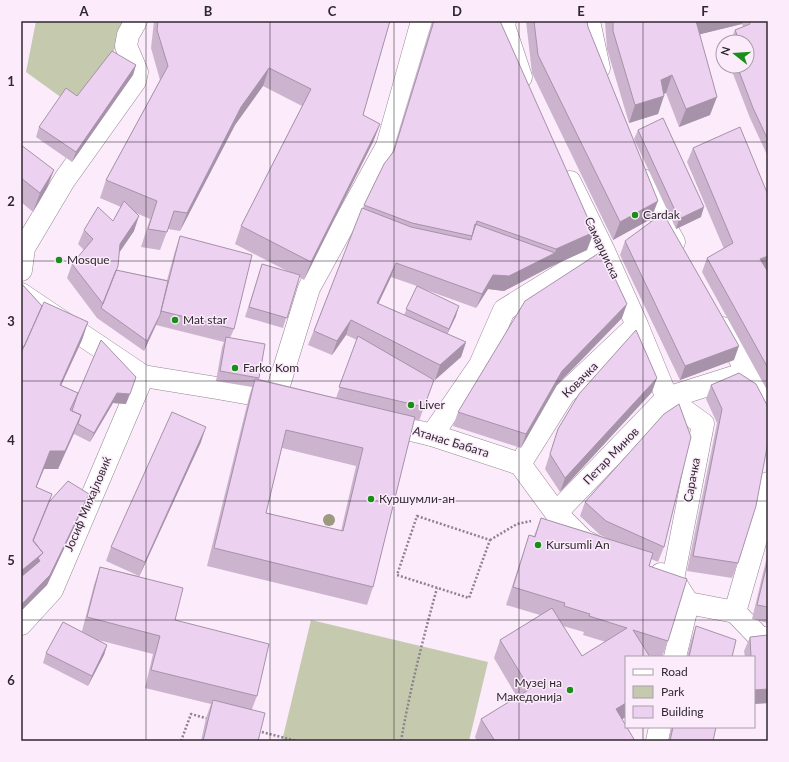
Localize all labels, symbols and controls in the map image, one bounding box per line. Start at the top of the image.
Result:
text: A [78,3,89,19]
text: B [204,3,213,19]
text: C [328,3,337,19]
text: D [452,3,462,19]
text: E [577,3,585,19]
text: F [701,3,709,19]
north arrow [715,34,755,74]
text: N [718,45,732,57]
text: 1 [7,73,15,89]
text: 2 [7,193,15,209]
place label: Cardak [643,207,681,222]
marker: Cardak [630,210,640,220]
street label: Самарџиска [582,214,623,281]
place label: Mosque [67,252,110,267]
marker: Mosque [54,255,64,265]
place label: Mat star [183,312,228,327]
text: 3 [7,313,15,329]
marker: Mat star [170,315,180,325]
street label: Ковачка [559,359,601,401]
place label: Farko Kom [243,360,299,375]
marker: Farko Kom [230,363,240,373]
place label: Liver [419,397,445,412]
marker: Liver [406,400,416,410]
street label: Атанас Бабата [411,423,491,460]
street label: Петар Минов [579,424,642,488]
text: 4 [7,432,15,448]
street label: Јосиф Михајловиќ [61,453,115,553]
street label: Сарачка [680,456,703,503]
place label: Куршумли-ан [379,491,455,506]
marker: Куршумли-ан [366,494,376,504]
place label: Kursumli An [546,537,610,552]
marker: Kursumli An [533,540,543,550]
text: 5 [7,552,15,568]
legend [625,656,755,728]
text: Road [661,664,688,679]
text: 6 [7,672,15,688]
place label: Музеј на Македонија [496,675,562,704]
text: Park [661,684,685,699]
marker: Музеј на Македонија [565,685,575,695]
text: Building [661,704,704,719]

